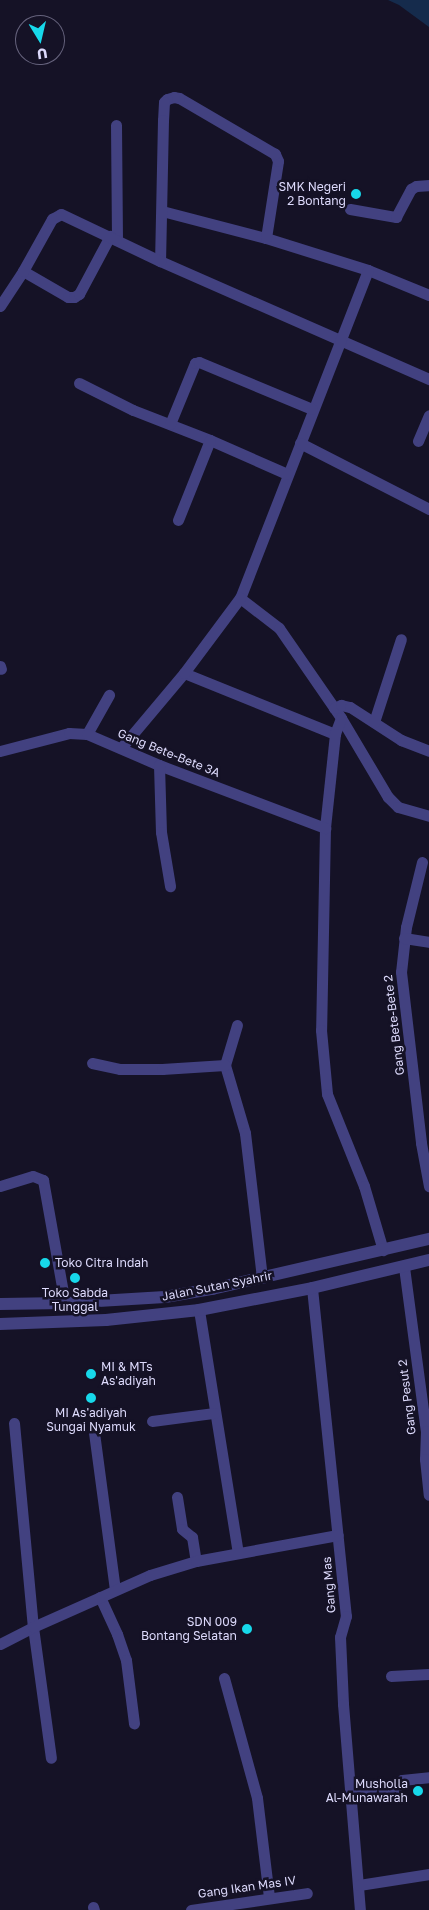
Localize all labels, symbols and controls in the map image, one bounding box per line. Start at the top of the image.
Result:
north arrow [15,15,65,65]
text: U [36,45,49,64]
place label: SMK Negeri 2 Bontang [278,180,346,208]
marker: SMK Negeri 2 Bontang [350,188,362,200]
street label: Gang Bete-Bete 3A [116,726,222,780]
street label: Gang Bete-Bete 2 [381,974,407,1076]
place label: Toko Citra Indah [55,1256,149,1270]
marker: Toko Citra Indah [39,1257,51,1269]
street label: Jalan Sutan Syahrir [161,1268,273,1304]
marker: Toko Sabda Tunggal [69,1272,81,1284]
place label: Toko Sabda Tunggal [42,1286,108,1314]
street label: Gang Pesut 2 [395,1358,419,1436]
place label: MI & MTs As'adiyah [101,1360,156,1388]
marker: MI & MTs As'adiyah [85,1368,97,1380]
marker: MI As'adiyah Sungai Nyamuk [85,1392,97,1404]
place label: MI As'adiyah Sungai Nyamuk [46,1406,136,1434]
street label: Gang Mas [319,1556,339,1614]
place label: SDN 009 Bontang Selatan [141,1615,237,1643]
marker: SDN 009 Bontang Selatan [241,1623,253,1635]
place label: Musholla Al-Munawarah [326,1777,408,1805]
marker: Musholla Al-Munawarah [412,1785,424,1797]
street label: Gang Ikan Mas IV [197,1873,297,1901]

